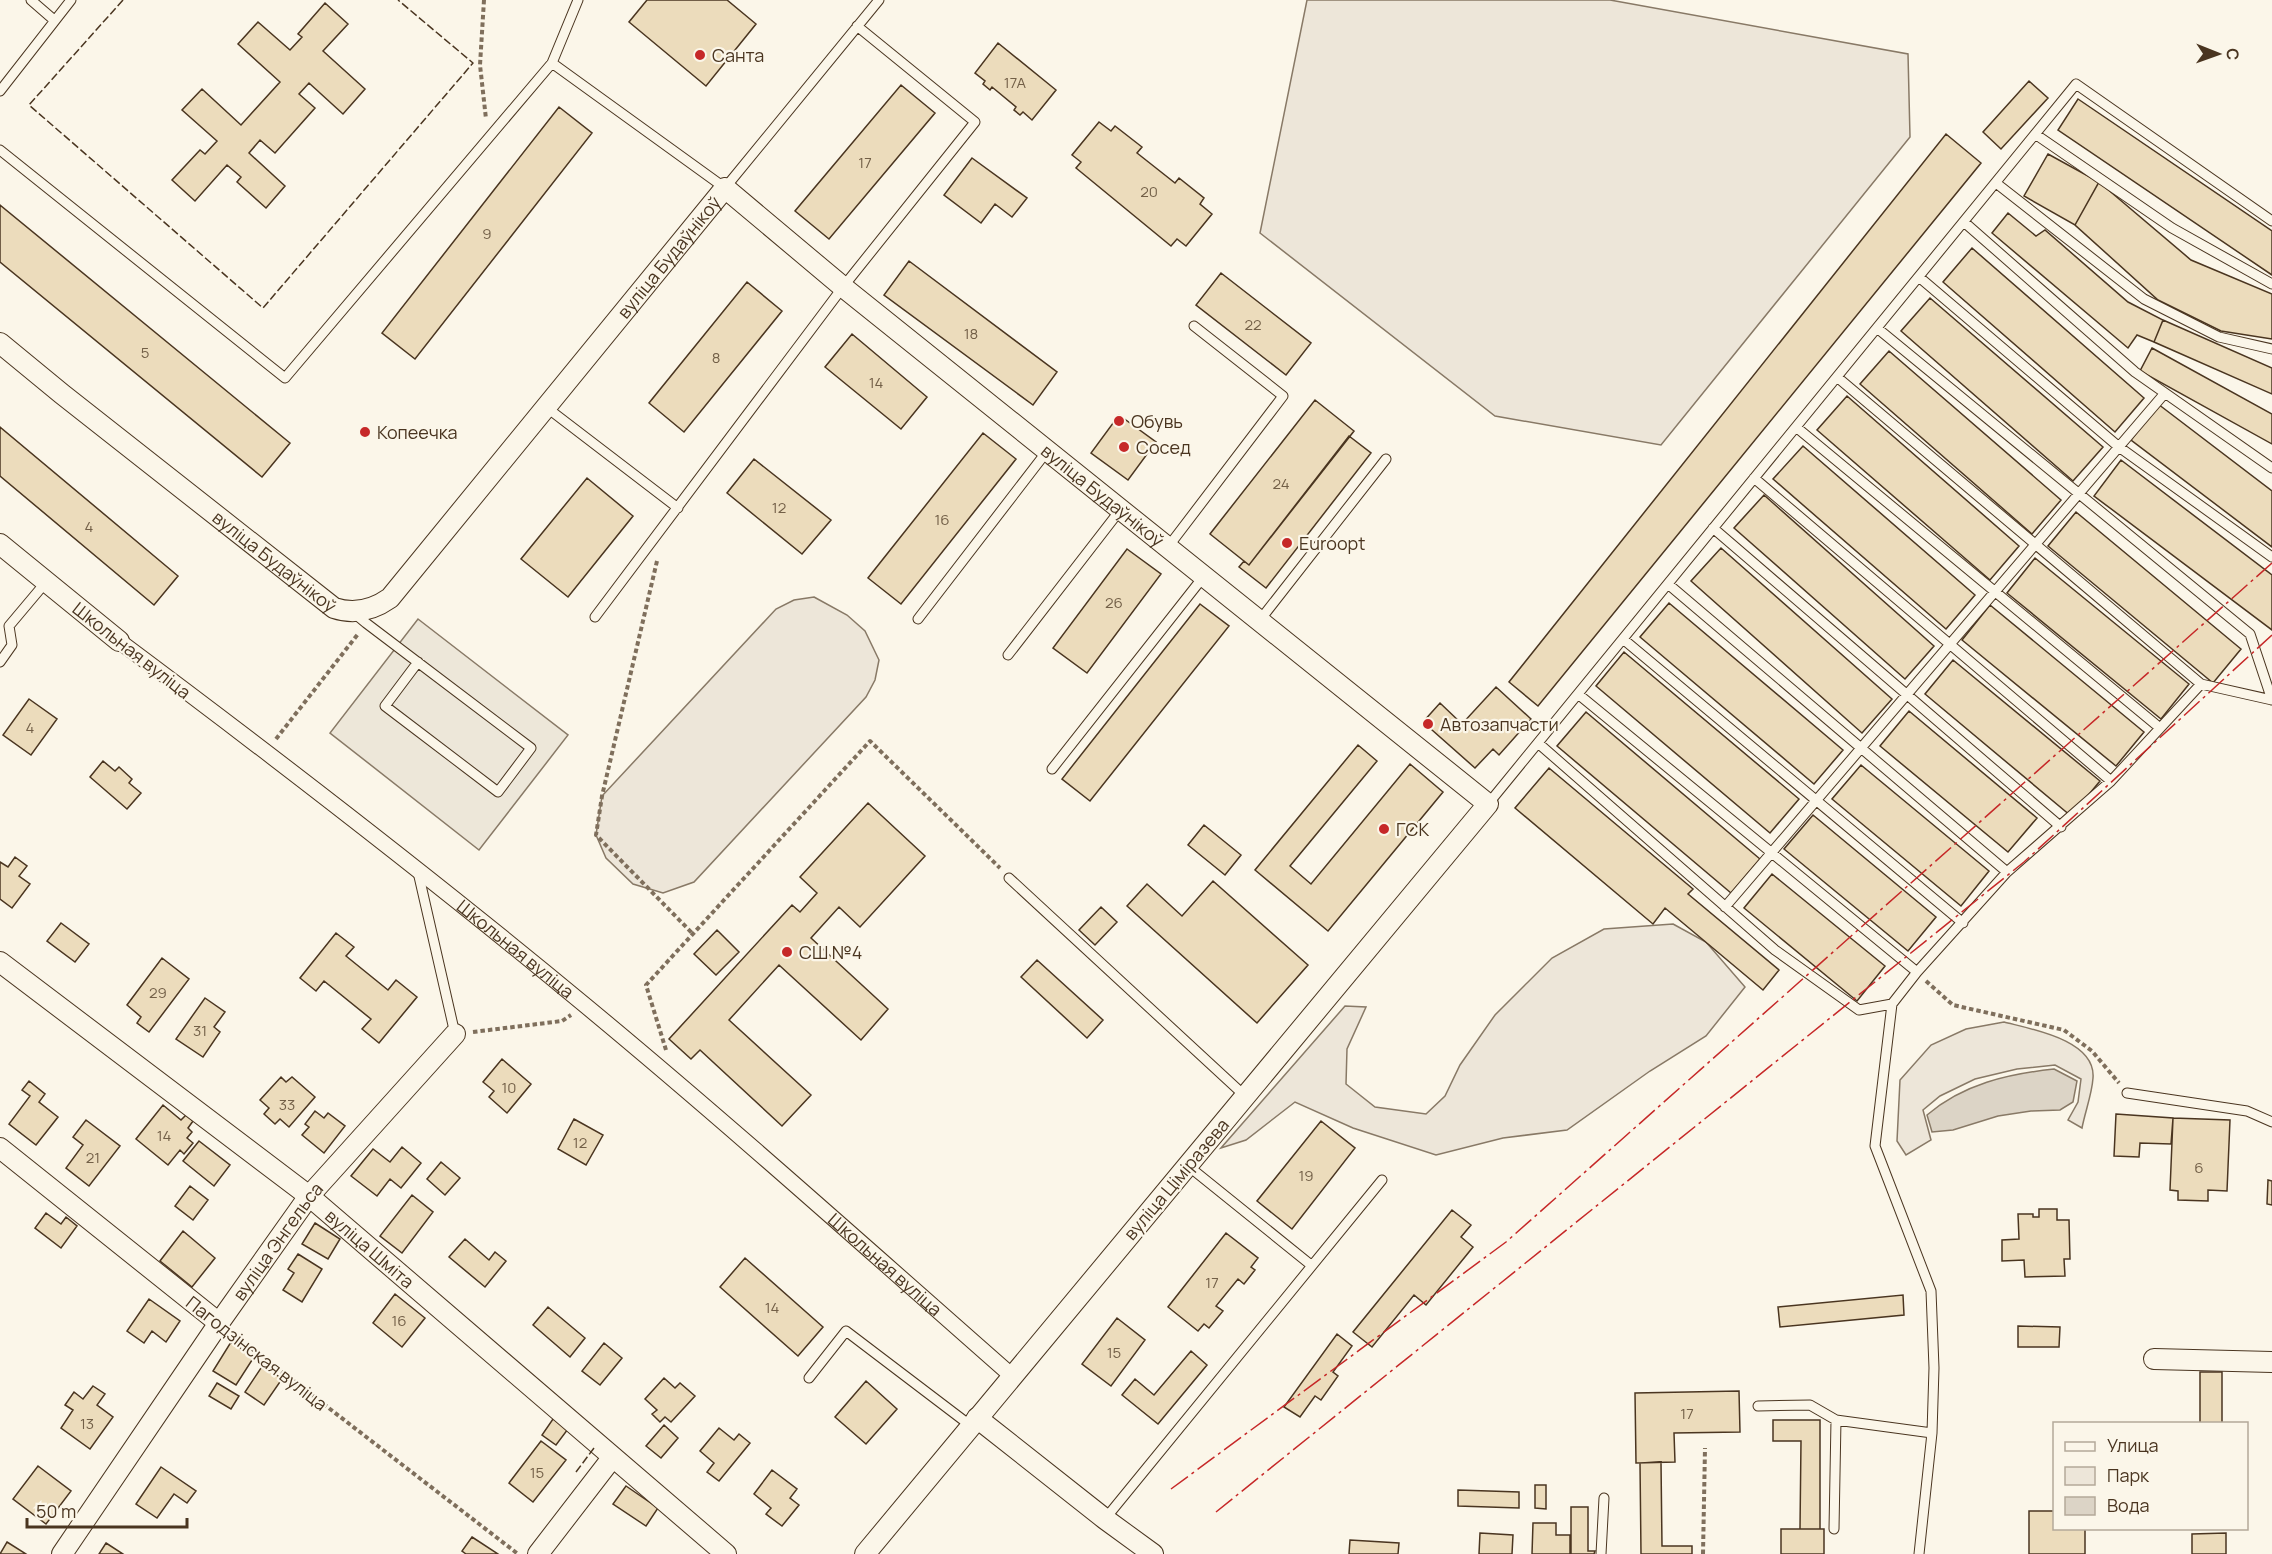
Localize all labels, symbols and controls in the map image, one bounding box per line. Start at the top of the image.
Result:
north arrow [2188,24,2248,84]
place label: Санта [712,43,764,67]
marker: Санта [693,48,707,62]
text: С [2222,48,2244,61]
house number: 17А [1004,72,1027,93]
house number: 17 [858,152,872,173]
house number: 20 [1140,181,1158,202]
street label: вуліца Будаўнікоў [612,190,726,323]
house number: 9 [482,223,492,244]
house number: 22 [1244,314,1262,335]
house number: 18 [964,323,978,344]
house number: 5 [141,342,149,363]
house number: 8 [712,347,720,368]
house number: 14 [869,372,883,393]
place label: Обувь [1131,409,1183,433]
marker: Обувь [1112,414,1126,428]
place label: Копеечка [377,420,458,444]
marker: Копеечка [358,425,372,439]
place label: Сосед [1136,435,1191,459]
street label: вуліца Будаўнікоў [1036,439,1170,552]
marker: Сосед [1117,440,1131,454]
house number: 24 [1272,473,1290,494]
house number: 12 [772,497,786,518]
street label: вуліца Будаўнікоў [208,505,342,618]
house number: 16 [934,509,950,530]
house number: 4 [85,516,94,537]
place label: Euroopt [1299,531,1365,555]
marker: Euroopt [1280,536,1294,550]
house number: 26 [1105,592,1123,613]
street label: Школьная вуліца [68,596,196,704]
place label: Автозапчасти [1440,712,1559,736]
house number: 4 [26,717,35,738]
marker: Автозапчасти [1421,717,1435,731]
place label: ГСК [1396,817,1429,841]
marker: ГСК [1377,822,1391,836]
street label: Школьная вуліца [452,894,579,1003]
place label: СШ №4 [799,940,862,964]
marker: СШ №4 [780,945,794,959]
house number: 29 [149,982,167,1003]
house number: 31 [193,1020,207,1041]
house number: 10 [502,1077,517,1098]
house number: 33 [279,1094,295,1115]
street label: вуліца Ціміразева [1118,1113,1234,1245]
house number: 14 [157,1125,171,1146]
house number: 12 [573,1132,587,1153]
house number: 21 [86,1147,100,1168]
house number: 6 [2194,1157,2204,1178]
house number: 19 [1298,1165,1314,1186]
street label: вуліца Энгельса [227,1177,328,1305]
street label: вуліца Шміта [321,1203,419,1293]
street label: Школьная вуліца [823,1207,947,1321]
house number: 17 [1205,1272,1219,1293]
street label: Пагодзінская вуліца [181,1290,333,1416]
house number: 14 [765,1297,779,1318]
house number: 16 [391,1310,407,1331]
house number: 15 [1107,1342,1121,1363]
house number: 17 [1680,1403,1694,1424]
house number: 13 [80,1413,94,1434]
legend [2053,1422,2248,1530]
text: Улица [2107,1433,2159,1457]
house number: 15 [530,1462,544,1483]
text: Парк [2107,1463,2150,1487]
scale bar [27,1491,188,1529]
text: Вода [2107,1493,2149,1517]
text: 50 m [36,1499,76,1523]

